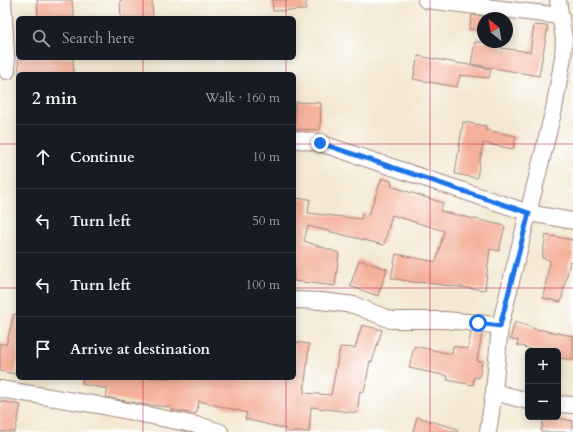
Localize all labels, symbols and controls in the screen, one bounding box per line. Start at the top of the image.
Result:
north arrow [477,12,513,48]
search box [16,16,296,60]
icon: search [30,27,52,49]
text: Search here [62,28,135,48]
text: 2 min [32,87,77,110]
text: Walk · 160 m [205,89,280,107]
route end [311,134,329,152]
icon: ahead [32,146,54,168]
text: Continue [70,147,135,167]
text: 10 m [252,148,280,166]
icon: left [32,210,54,232]
text: Turn left [70,211,131,231]
text: 50 m [252,212,280,230]
icon: left [32,274,54,296]
text: Turn left [70,275,131,295]
text: 100 m [246,276,280,294]
route start [469,314,487,332]
icon: arrive [32,338,54,360]
text: Arrive at destination [70,339,210,359]
map controls [525,348,561,420]
button: + [525,348,561,384]
button: − [525,384,561,420]

